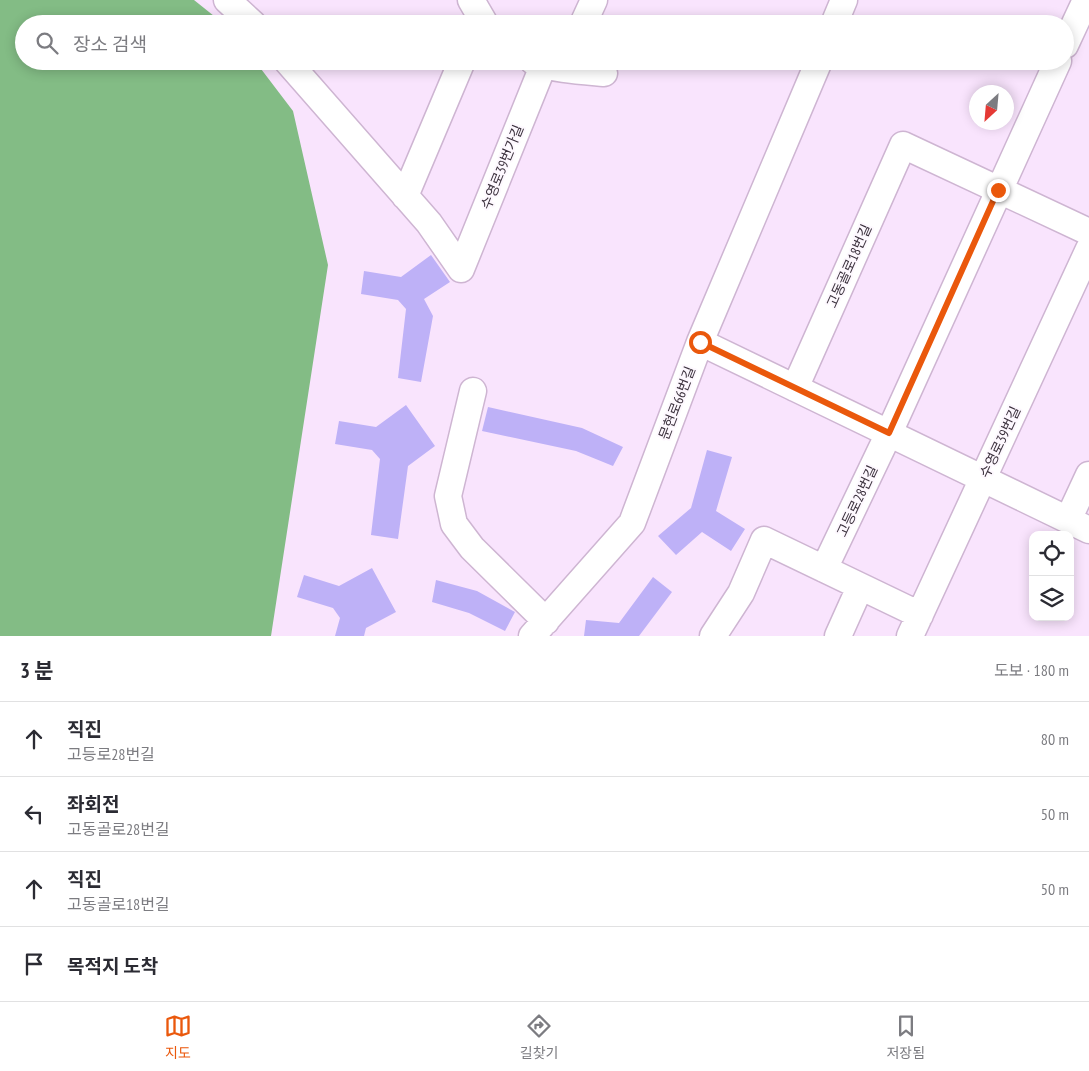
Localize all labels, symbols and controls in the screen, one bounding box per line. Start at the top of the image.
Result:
search box [15,15,1074,70]
icon: search [33,29,61,57]
text: 장소 검색 [73,32,147,56]
north arrow [969,85,1014,130]
street label: 수영로39번가길 [477,122,527,212]
route end [987,179,1010,202]
street label: 고동골로18번길 [822,221,876,311]
route start [689,331,712,354]
street label: 문현로66번길 [655,364,699,442]
street label: 수영로39번길 [976,403,1024,481]
street label: 고등로28번길 [833,462,881,540]
map controls [1029,531,1074,621]
button: locate [1029,531,1074,576]
button: layers [1029,576,1074,621]
text: 3 분 [20,657,54,684]
text: 도보 · 180 m [994,660,1069,680]
text: 직진 [67,717,102,741]
icon: ahead [20,725,48,753]
text: 80 m [1041,729,1069,749]
text: 고등로28번길 [67,744,155,764]
text: 좌회전 [67,792,119,816]
icon: left [20,800,48,828]
text: 50 m [1041,804,1069,824]
text: 고동골로28번길 [67,819,170,839]
text: 직진 [67,867,102,891]
icon: ahead [20,875,48,903]
text: 50 m [1041,879,1069,899]
text: 고동골로18번길 [67,894,170,914]
icon: arrive [20,950,48,978]
text: 목적지 도착 [67,954,158,978]
tab: 지도 [164,1012,192,1062]
tab: 길찾기 [520,1012,559,1062]
tab: 저장됨 [886,1012,925,1062]

